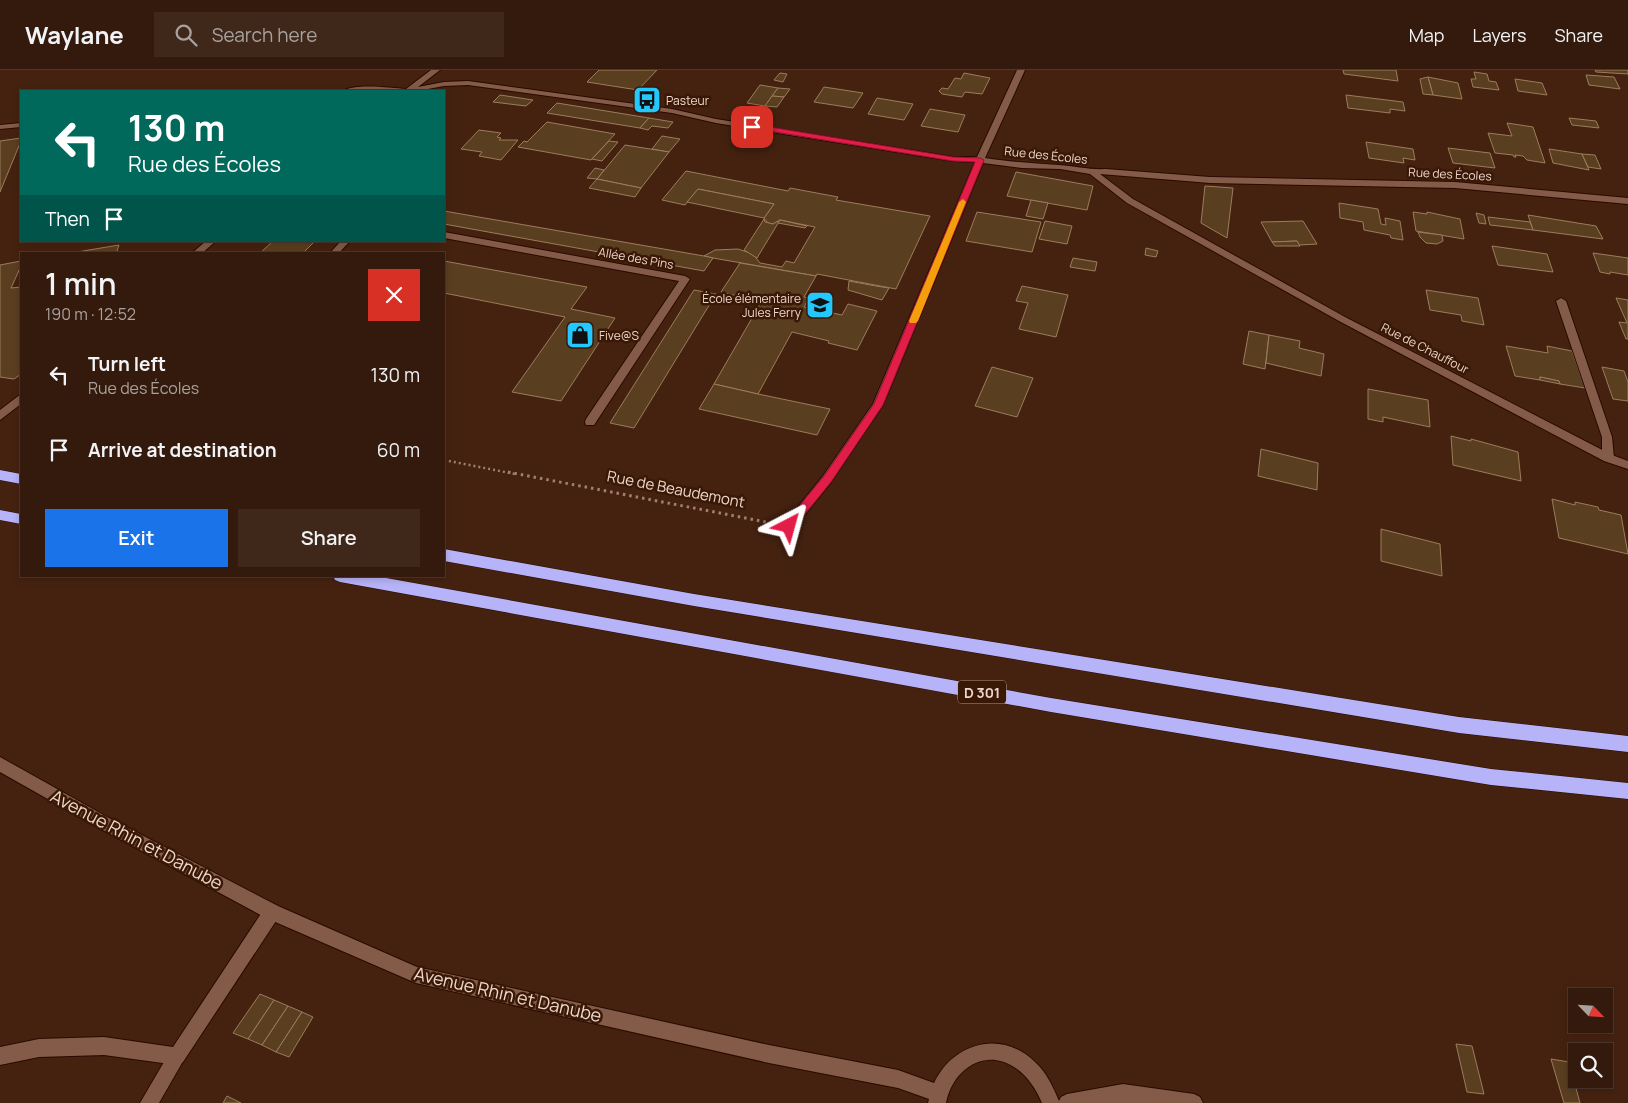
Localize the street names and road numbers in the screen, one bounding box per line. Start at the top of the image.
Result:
street label: Rue des Écoles [1004,142,1088,168]
street label: Rue des Écoles [1408,163,1492,185]
street label: Allée des Pins [597,243,675,273]
street label: Rue de Chauffour [1378,319,1472,378]
street label: Rue de Beaudemont [605,465,747,513]
road number: D 301 [958,680,1006,704]
street label: Avenue Rhin et Danube [47,783,227,895]
street label: Avenue Rhin et Danube [412,961,604,1027]

